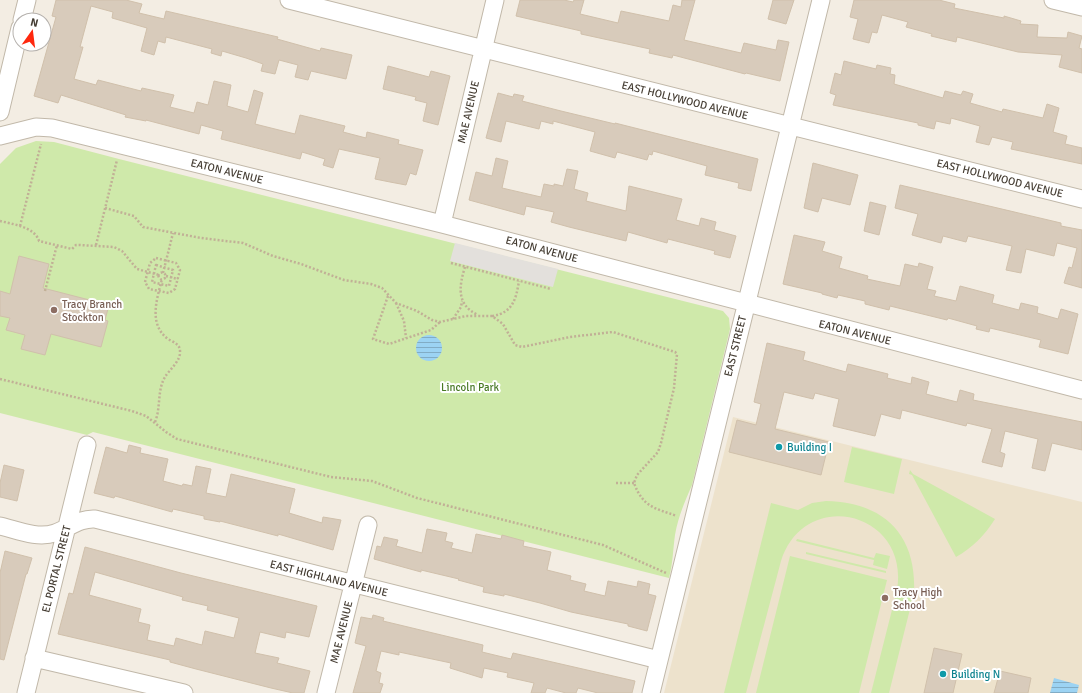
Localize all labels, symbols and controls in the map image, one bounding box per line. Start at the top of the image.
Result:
north arrow [12,12,52,52]
text: N [29,16,40,30]
street label: EAST HOLLYWOOD AVENUE [620,78,750,123]
street label: MAE AVENUE [455,79,482,145]
street label: EATON AVENUE [189,156,265,187]
street label: EAST HOLLYWOOD AVENUE [935,156,1065,201]
street label: EATON AVENUE [504,234,579,265]
place label: Tracy Branch Stockton [62,298,122,324]
marker: Tracy Branch Stockton [49,305,59,315]
street label: EAST STREET [722,314,749,378]
street label: EATON AVENUE [817,317,893,348]
park label: Lincoln Park [441,381,500,394]
place label: Building I [787,441,832,454]
marker: Building I [774,442,784,452]
street label: EL PORTAL STREET [39,524,74,614]
street label: EAST HIGHLAND AVENUE [269,558,389,599]
place label: Tracy High School [893,586,942,612]
marker: Tracy High School [880,593,890,603]
street label: MAE AVENUE [327,599,356,665]
place label: Building N [951,668,1000,681]
marker: Building N [938,669,948,679]

